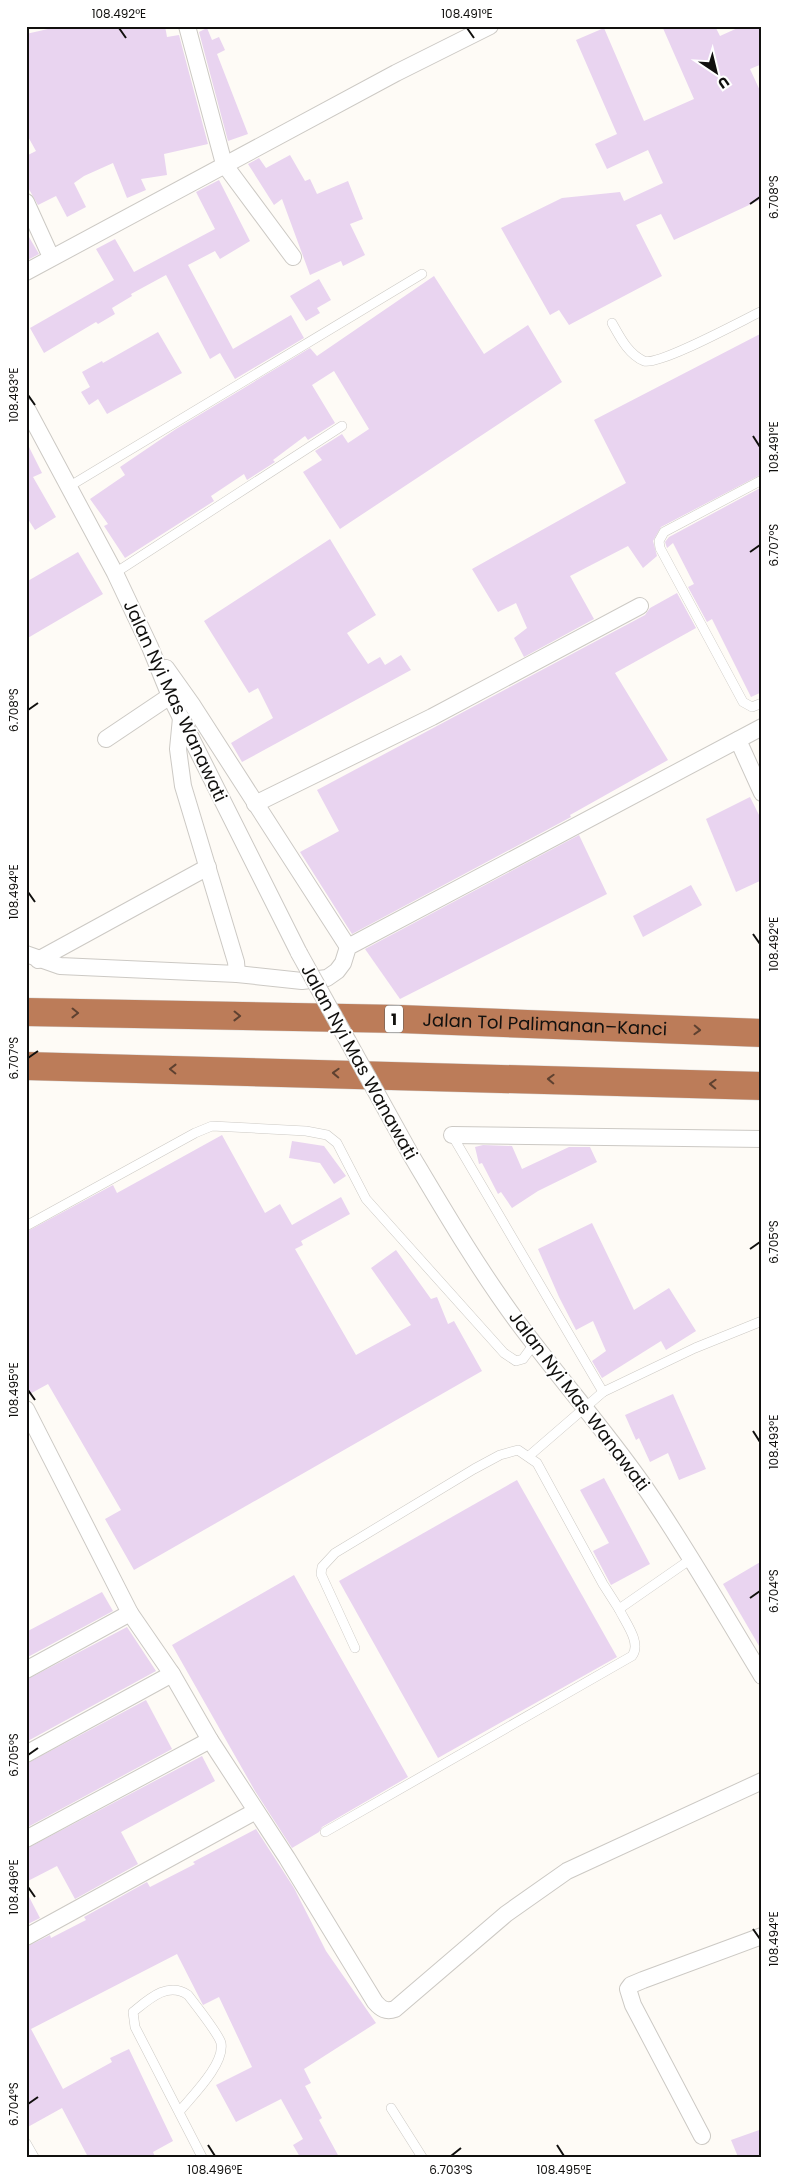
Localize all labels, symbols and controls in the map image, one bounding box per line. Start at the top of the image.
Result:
text: 108.492°E [92,5,146,22]
text: 108.491°E [441,5,493,22]
north arrow [690,48,740,98]
text: U [714,72,733,94]
text: 6.708°S [765,175,782,219]
text: 108.493°E [5,368,22,422]
text: 108.491°E [765,421,782,473]
text: 6.707°S [765,524,782,566]
street label: Jalan Nyi Mas Wanawati [118,596,233,806]
text: 6.708°S [5,688,22,732]
text: 108.494°E [5,864,22,920]
text: 108.492°E [765,917,782,971]
street label: Jalan Nyi Mas Wanawati [295,960,424,1164]
road number: 1 [385,1006,403,1032]
street label: Jalan Tol Palimanan–Kanci [422,1007,668,1041]
one-way arrow [72,1008,79,1018]
one-way arrow [234,1011,242,1021]
one-way arrow [693,1025,701,1036]
text: 6.707°S [5,1037,22,1079]
one-way arrow [169,1064,176,1074]
one-way arrow [331,1068,339,1078]
one-way arrow [546,1074,554,1085]
one-way arrow [709,1079,716,1089]
text: 6.705°S [765,1220,782,1264]
street label: Jalan Nyi Mas Wanawati [503,1305,656,1496]
text: 108.495°E [5,1362,22,1418]
text: 108.493°E [765,1415,782,1469]
text: 6.704°S [765,1569,782,1613]
text: 6.705°S [5,1733,22,1777]
text: 108.496°E [5,1859,22,1915]
text: 108.494°E [765,1911,782,1967]
text: 6.704°S [5,2082,22,2126]
text: 108.496°E [187,2161,243,2178]
text: 6.703°S [429,2161,473,2178]
text: 108.495°E [536,2161,592,2178]

